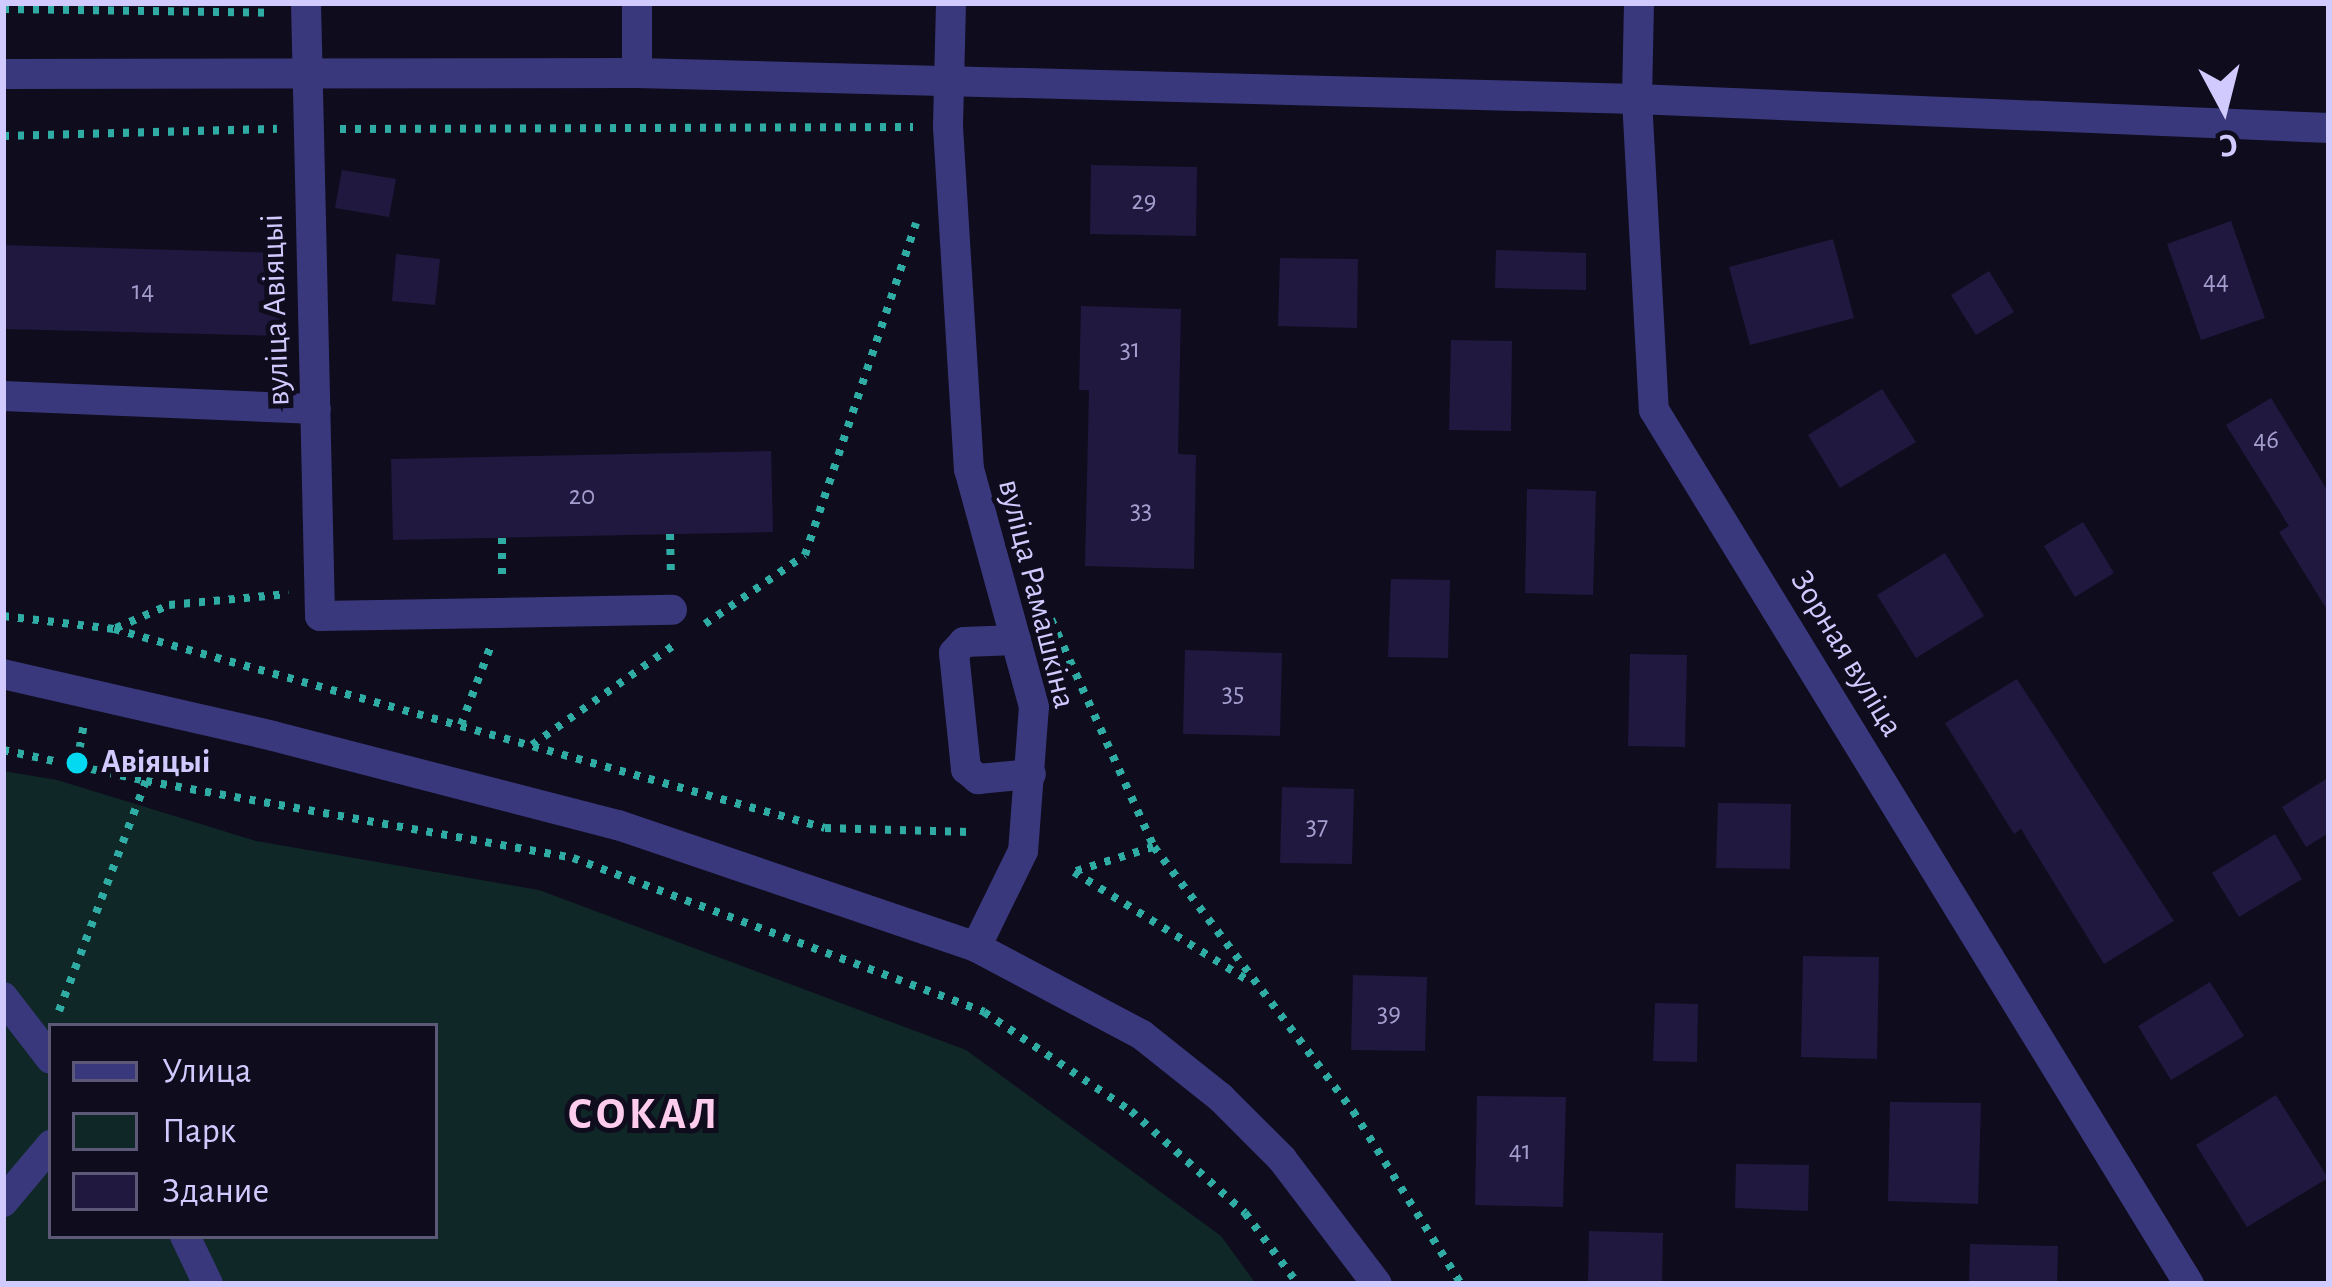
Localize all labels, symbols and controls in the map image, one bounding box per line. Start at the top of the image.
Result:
north arrow [2164,48,2284,168]
text: С [2217,127,2240,162]
house number: 29 [1132,185,1156,217]
street label: вуліца Авіяцыі [253,213,299,407]
house number: 44 [2203,265,2229,297]
house number: 14 [132,275,154,307]
house number: 31 [1120,333,1140,365]
house number: 46 [2253,424,2279,456]
street label: вуліца Рамашкіна [988,475,1084,713]
house number: 20 [569,480,595,512]
house number: 33 [1130,494,1152,526]
street label: Зорная вуліца [1781,564,1911,744]
house number: 35 [1222,677,1244,709]
place label: Авіяцыі [101,743,210,783]
marker: Авіяцыі [64,750,90,776]
house number: 37 [1306,810,1328,842]
house number: 39 [1377,997,1401,1029]
legend [48,1023,438,1239]
text: Улица [162,1053,251,1089]
district label: СОКАЛ [568,1088,720,1142]
text: Парк [162,1113,236,1149]
house number: 41 [1509,1135,1531,1167]
text: Здание [162,1173,269,1209]

